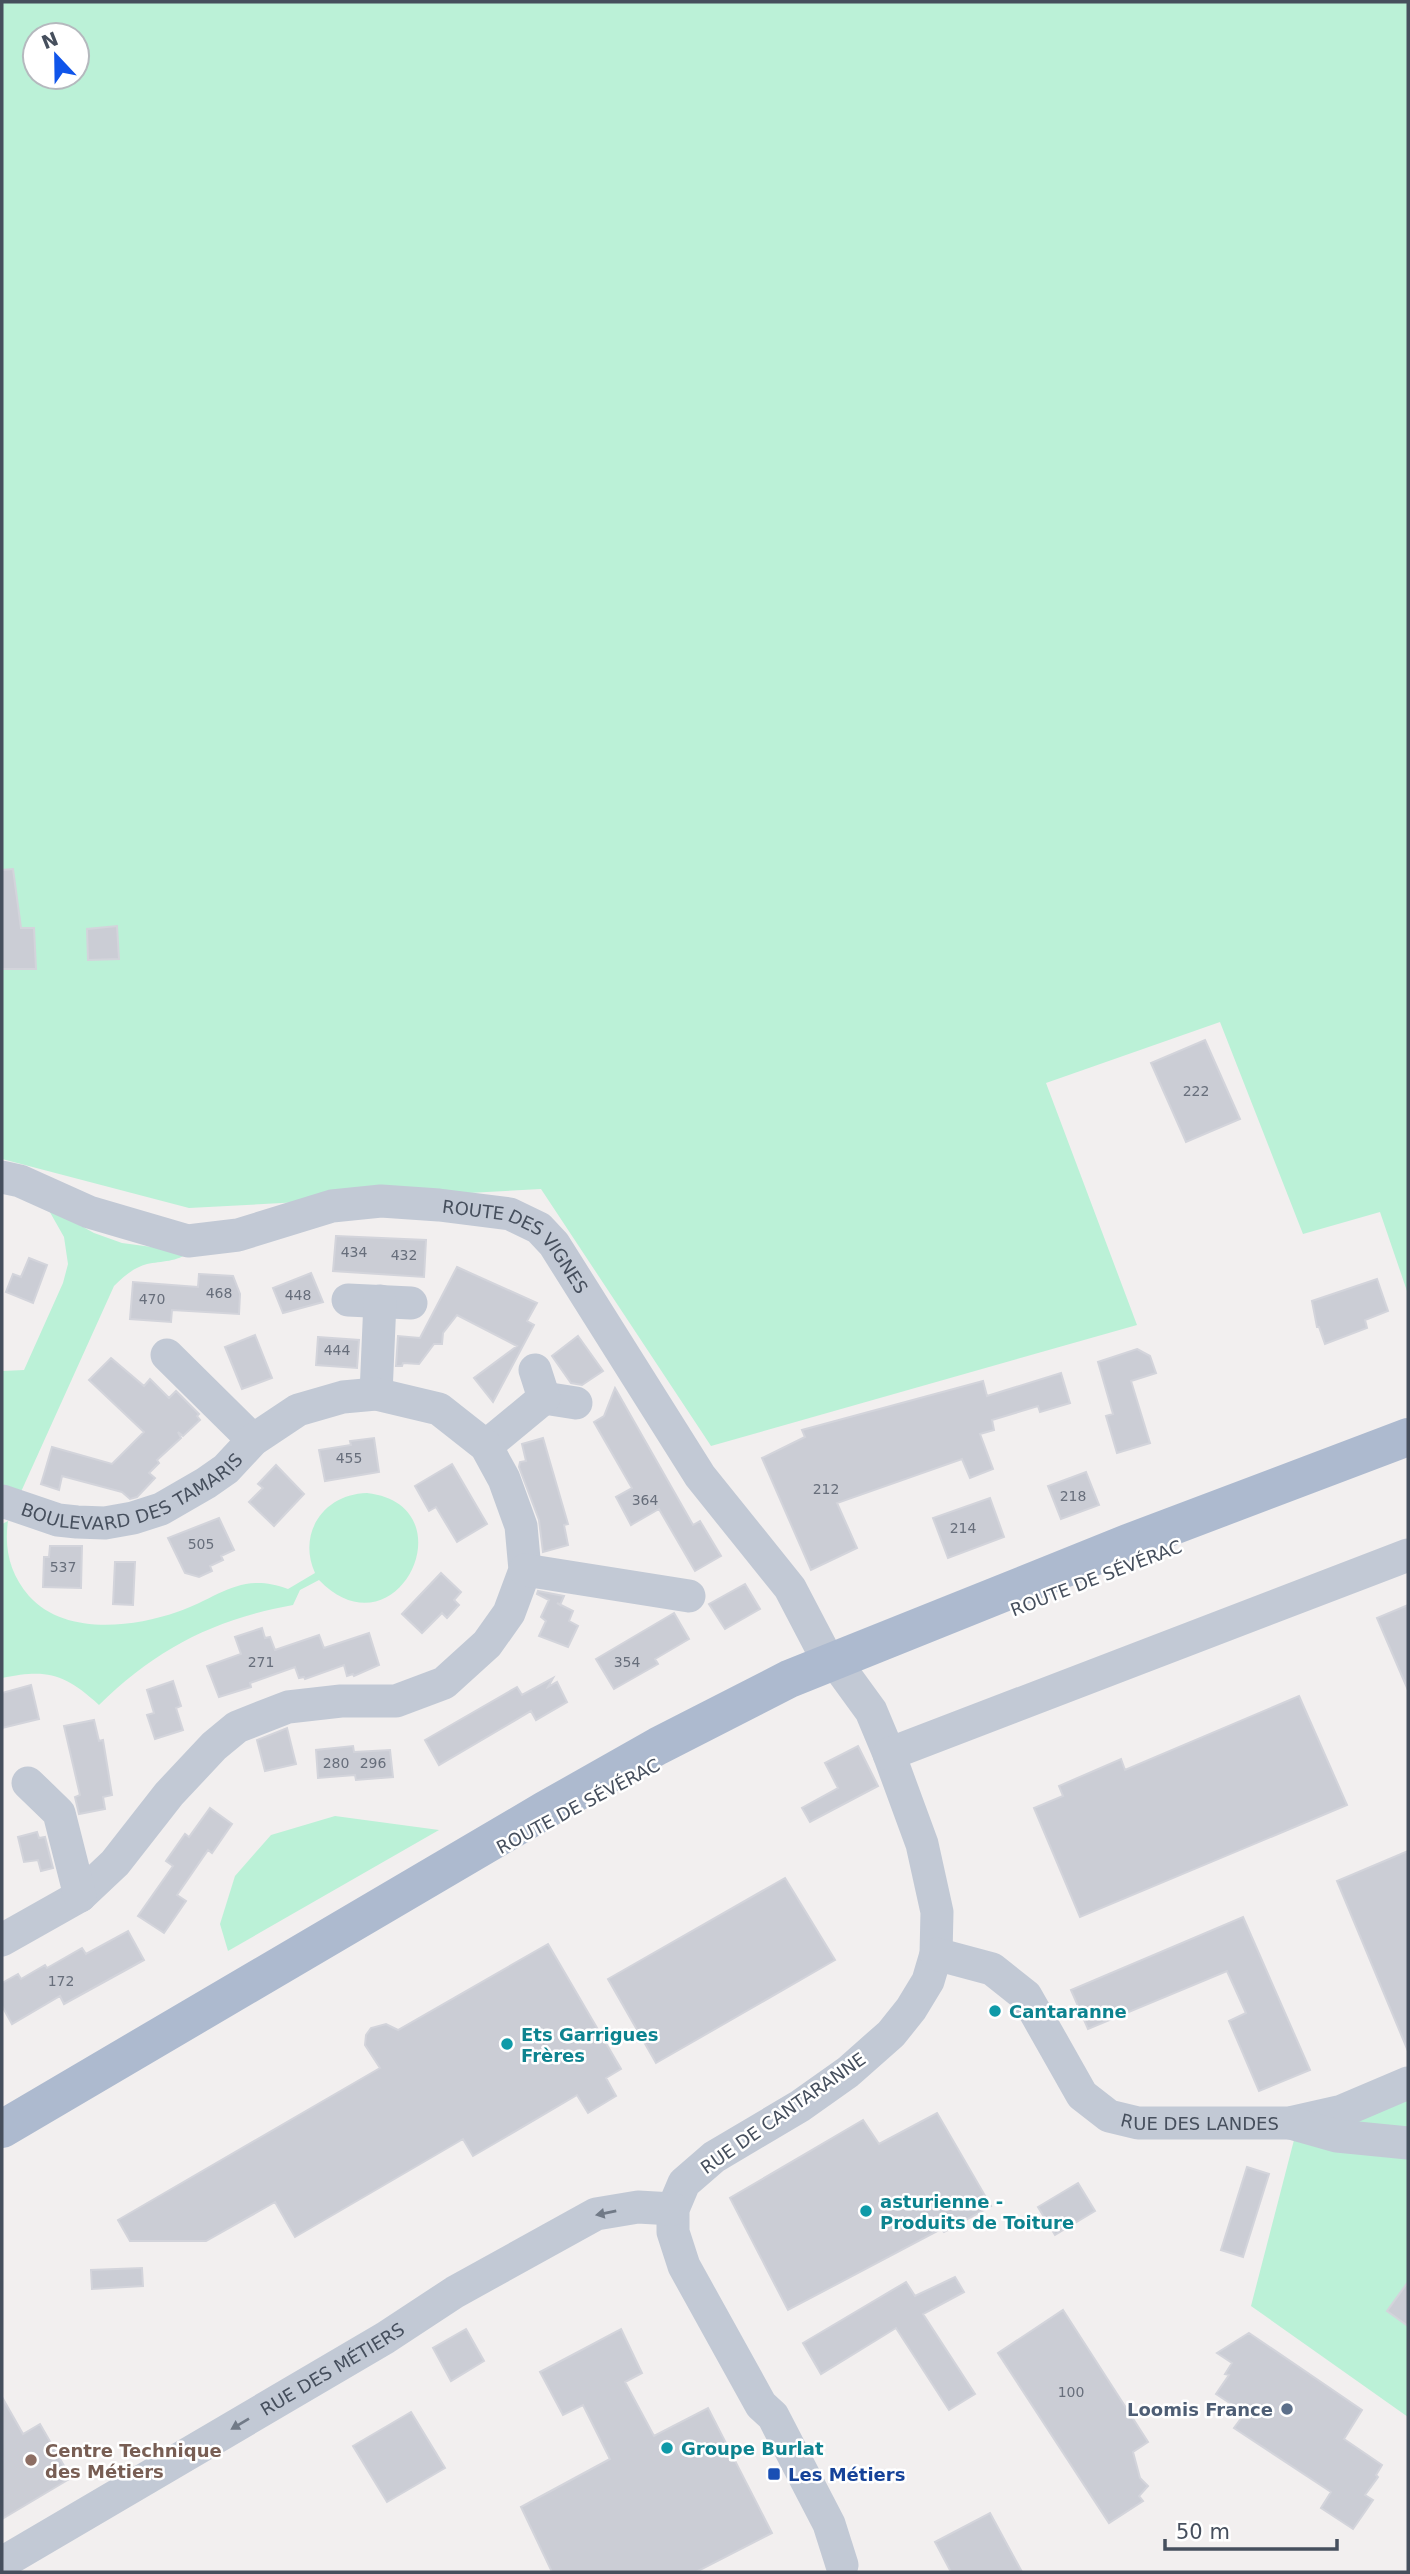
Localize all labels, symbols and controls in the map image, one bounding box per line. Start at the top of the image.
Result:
north arrow [21,21,91,91]
text: N [38,27,61,53]
house number: 222 [1183,1083,1209,1099]
street label: ROUTE DES VIGNES [441,1195,593,1297]
house number: 434 [341,1244,367,1260]
house number: 432 [391,1247,417,1263]
house number: 468 [206,1285,232,1301]
house number: 448 [285,1287,311,1303]
house number: 470 [139,1291,165,1307]
house number: 444 [324,1342,350,1358]
street label: BOULEVARD DES TAMARIS [19,1448,246,1533]
house number: 455 [336,1450,362,1466]
house number: 212 [813,1481,839,1497]
house number: 218 [1060,1488,1086,1504]
house number: 364 [632,1492,658,1508]
house number: 214 [950,1520,976,1536]
house number: 505 [188,1536,214,1552]
street label: ROUTE DE SÉVÉRAC [1007,1536,1185,1620]
house number: 537 [50,1559,76,1575]
house number: 271 [248,1654,274,1670]
house number: 354 [614,1654,640,1670]
street label: ROUTE DE SÉVÉRAC [493,1754,663,1858]
house number: 280 [323,1755,349,1771]
house number: 296 [360,1755,386,1771]
house number: 172 [48,1973,74,1989]
place label: Cantaranne [1009,2001,1127,2022]
marker: Cantaranne [987,2003,1003,2019]
place label: Ets Garrigues Frères [521,2024,658,2066]
marker: Ets Garrigues Frères [499,2036,515,2052]
street label: RUE DE CANTARANNE [697,2048,869,2178]
street label: RUE DES LANDES [1119,2109,1279,2134]
place label: asturienne - Produits de Toiture [880,2191,1074,2233]
marker: asturienne - Produits de Toiture [858,2203,874,2219]
one-way arrow [595,2207,617,2218]
street label: RUE DES MÉTIERS [256,2318,408,2420]
house number: 100 [1058,2384,1084,2400]
place label: Loomis France [1127,2399,1273,2420]
marker: Loomis France [1279,2401,1295,2417]
one-way arrow [230,2418,249,2430]
place label: Groupe Burlat [681,2438,824,2459]
place label: Centre Technique des Métiers [45,2440,222,2482]
marker: Groupe Burlat [659,2440,675,2456]
marker: Centre Technique des Métiers [23,2452,39,2468]
place label: Les Métiers [788,2464,905,2485]
marker: Les Métiers [766,2466,782,2482]
scale bar [1165,2508,1336,2552]
text: 50 m [1176,2520,1230,2544]

